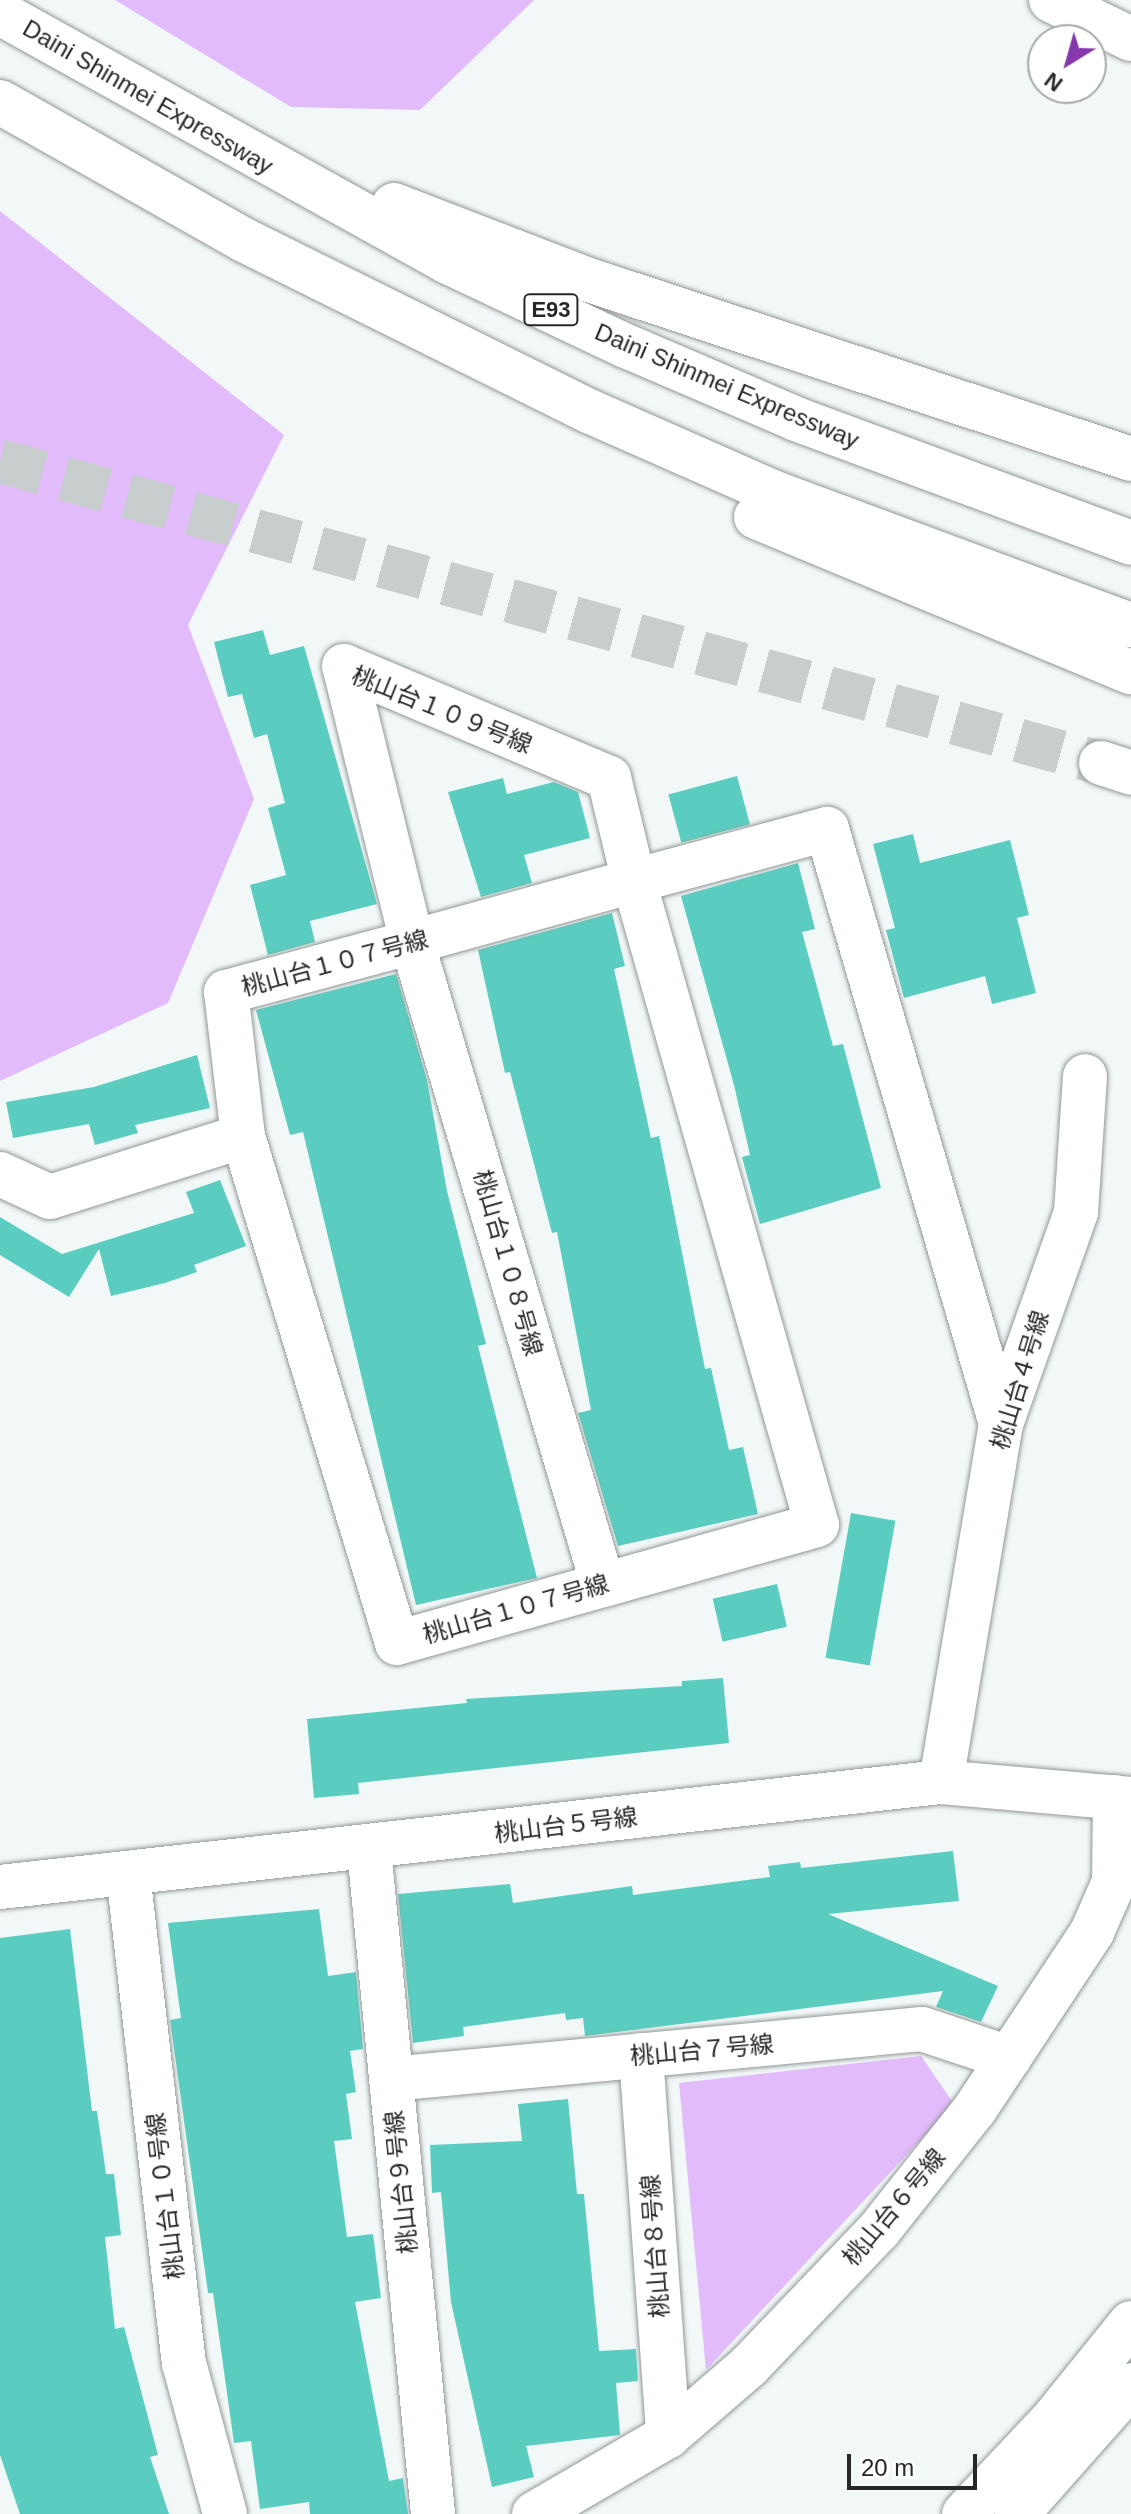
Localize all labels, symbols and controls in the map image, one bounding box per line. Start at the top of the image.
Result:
street label: Daini Shinmei Expressway [18,14,278,180]
north arrow [1027,24,1107,104]
text: N [1040,67,1067,97]
road number: E93 [523,292,579,328]
street label: Daini Shinmei Expressway [591,317,863,455]
street label: 桃山台１０９号線 [348,661,536,759]
street label: 桃山台１０７号線 [239,924,431,1002]
street label: 桃山台１０８号線 [468,1167,548,1359]
street label: 桃山台４号線 [985,1307,1055,1453]
street label: 桃山台１０７号線 [420,1569,612,1649]
street label: 桃山台５号線 [493,1802,639,1848]
street label: 桃山台７号線 [629,2029,775,2071]
street label: 桃山台９号線 [379,2109,423,2255]
street label: 桃山台１０号線 [140,2111,190,2281]
street label: 桃山台６号線 [837,2143,951,2271]
street label: 桃山台８号線 [636,2173,674,2319]
scale bar [851,2438,981,2488]
text: 20 m [861,2454,914,2481]

